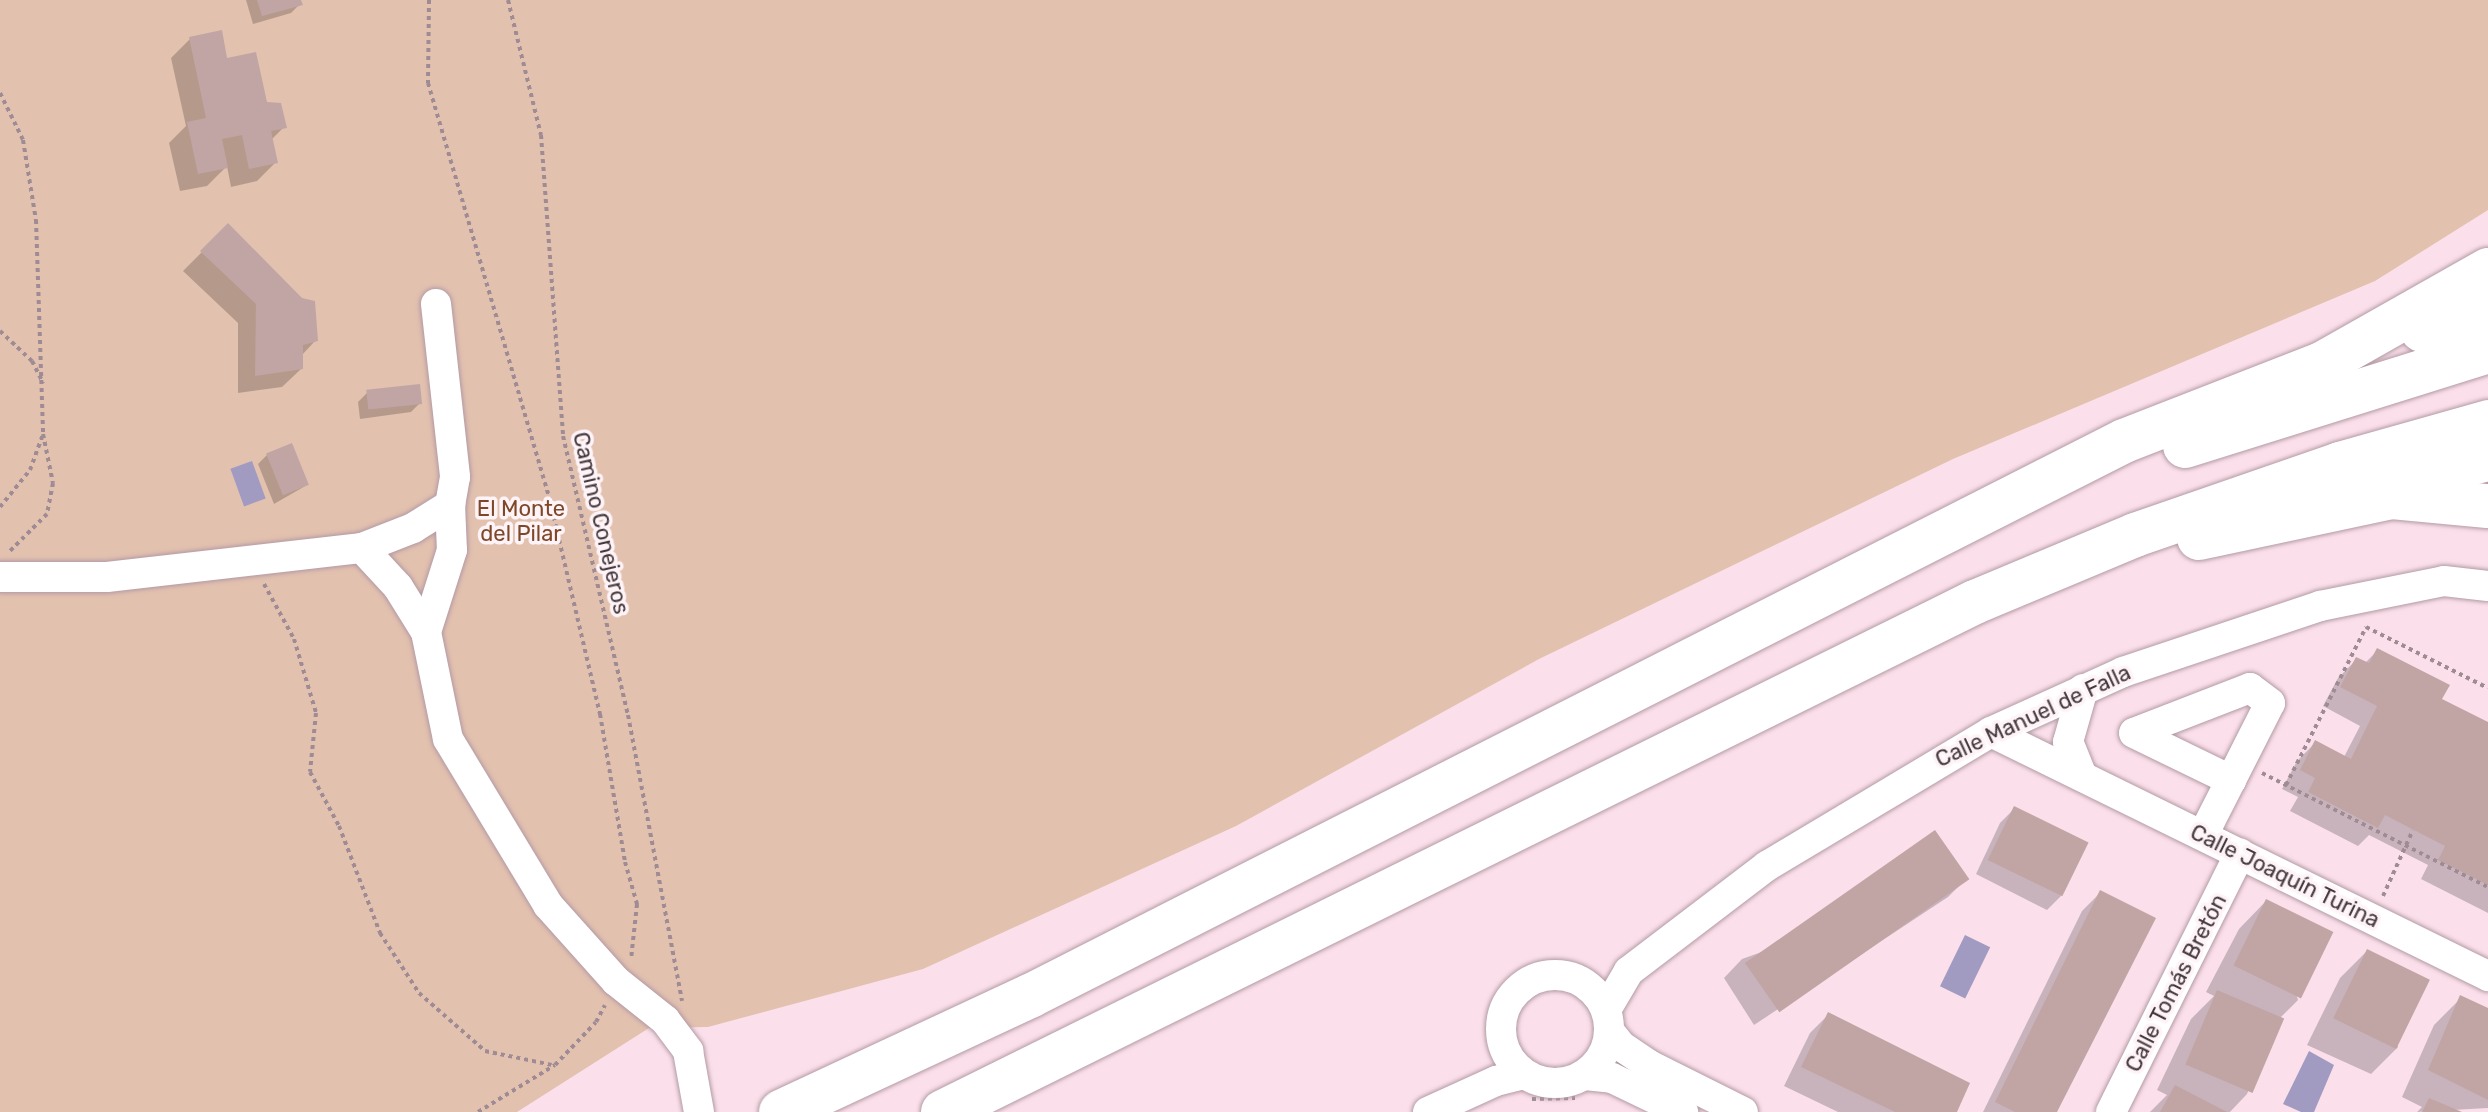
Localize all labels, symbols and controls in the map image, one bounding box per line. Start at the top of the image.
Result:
street label: Camino Conejeros [567,429,635,617]
park label: El Monte del Pilar [477,495,565,546]
street label: Calle Manuel de Falla [1931,659,2135,773]
street label: Calle Joaquín Turina [2186,819,2384,933]
street label: Calle Tomás Bretón [2120,890,2232,1076]

